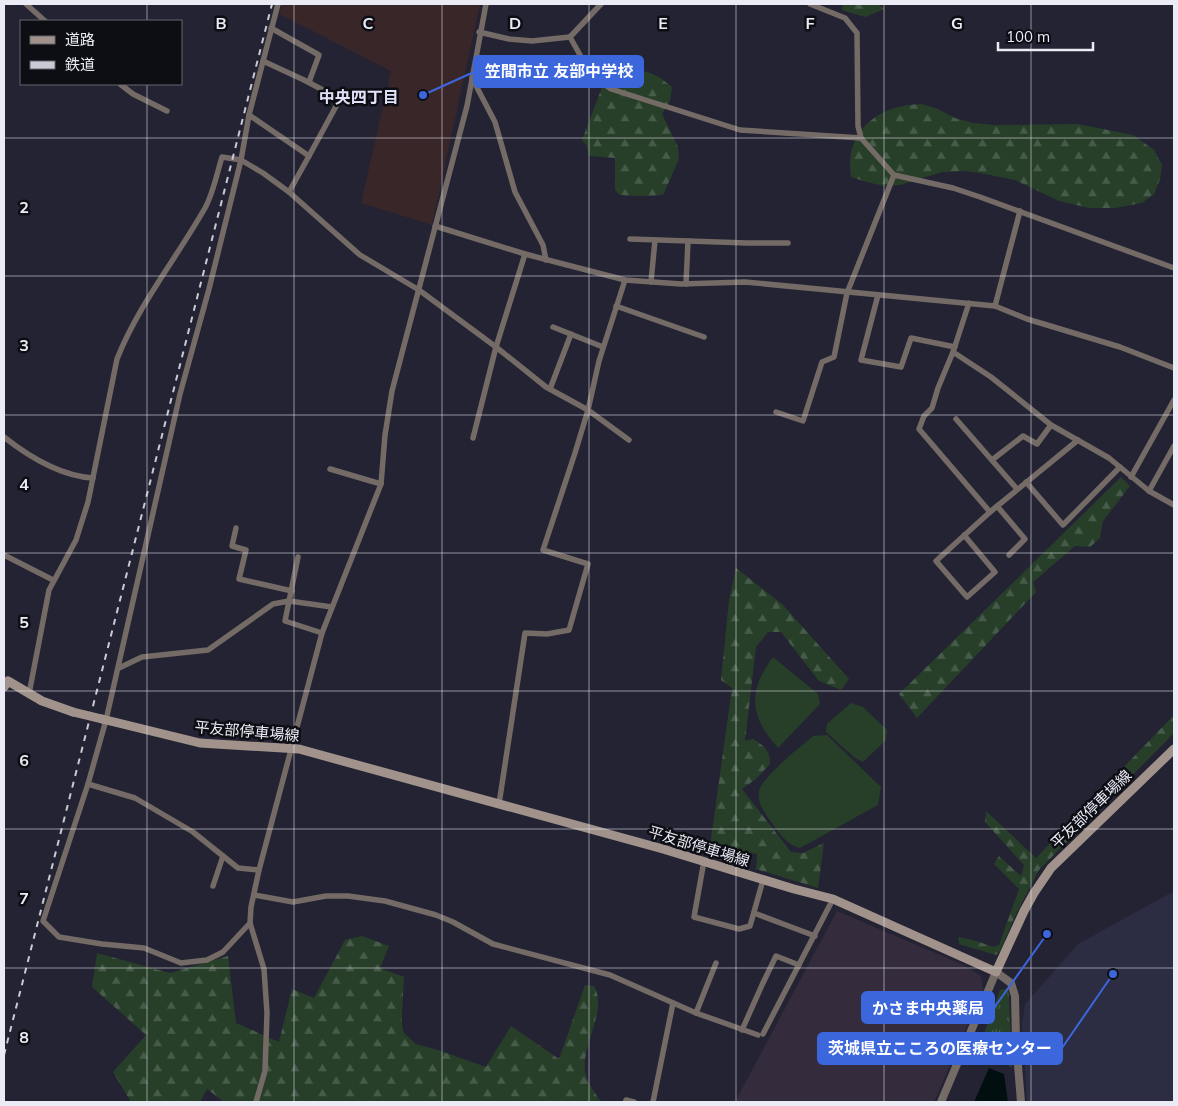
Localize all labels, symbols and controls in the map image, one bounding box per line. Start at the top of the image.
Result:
text: B [215,13,227,33]
text: C [363,13,374,33]
text: D [509,13,521,33]
text: E [658,13,668,33]
text: F [805,13,815,33]
text: G [951,13,963,33]
legend [20,20,182,85]
scale bar [998,20,1093,52]
text: 100 m [1006,27,1050,46]
text: 道路 [65,30,95,49]
text: 鉄道 [65,55,95,74]
callout: 笠間市立 友部中学校 [474,56,643,87]
text: 笠間市立 友部中学校 [485,61,633,81]
district label: 中央四丁目 [319,87,399,107]
text: 2 [19,197,29,217]
text: 3 [19,335,29,355]
text: 4 [19,474,29,494]
text: 5 [19,612,29,632]
street label: 平友部停車場線 [194,717,300,745]
text: 6 [19,750,29,770]
street label: 平友部停車場線 [1047,766,1135,852]
street label: 平友部停車場線 [646,822,752,870]
text: 7 [19,888,29,908]
callout: かさま中央薬局 [862,992,994,1023]
text: かさま中央薬局 [872,998,984,1018]
text: 8 [19,1027,29,1047]
callout: 茨城県立こころの医療センター [818,1033,1062,1064]
text: 茨城県立こころの医療センター [828,1038,1052,1058]

